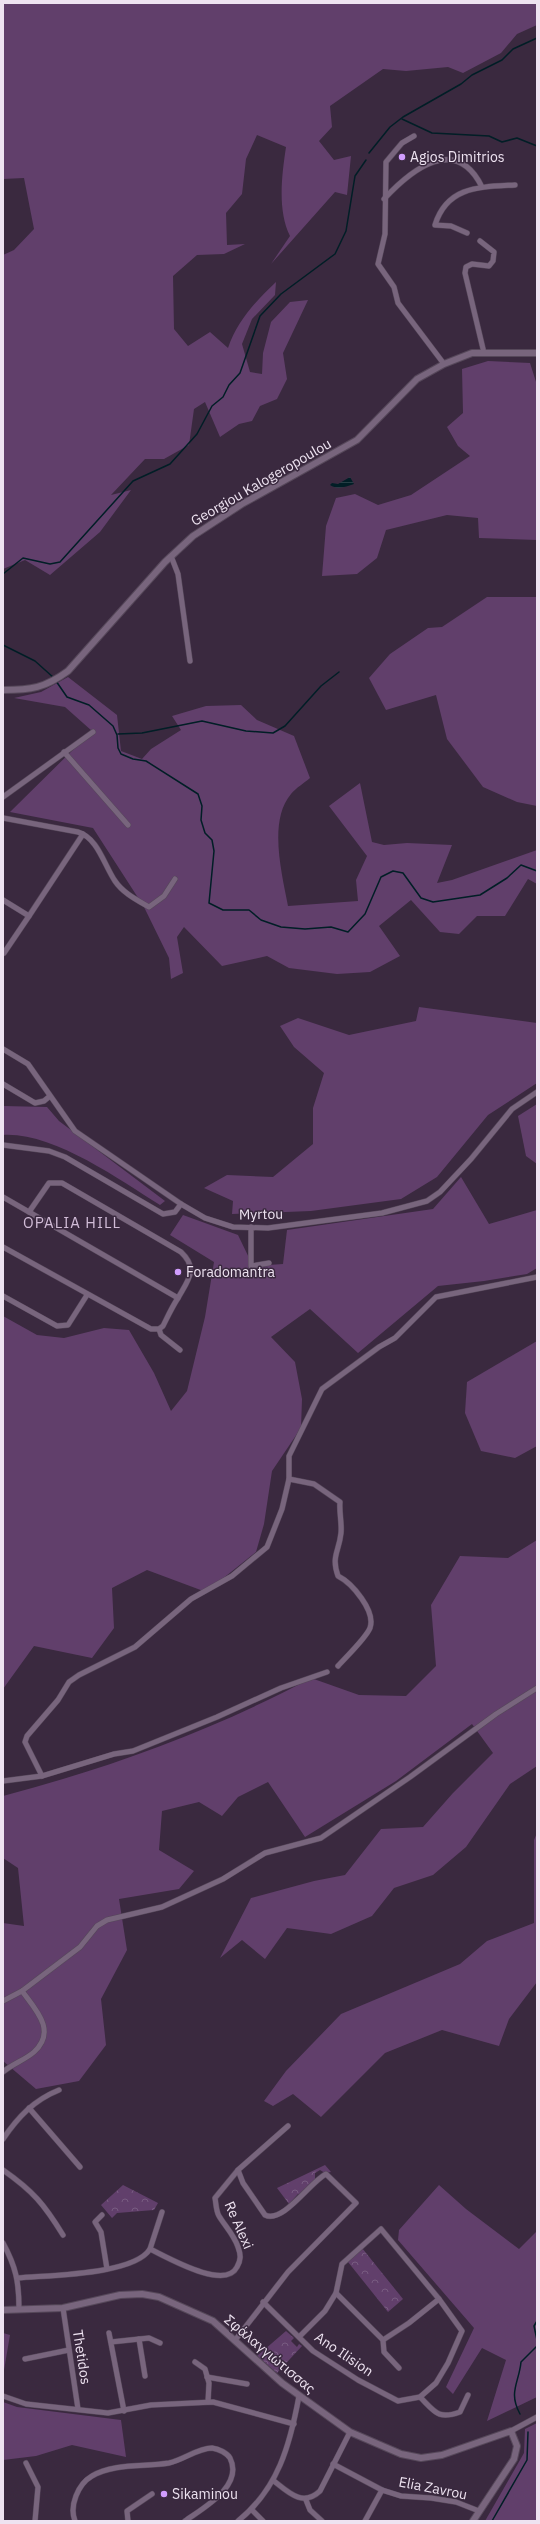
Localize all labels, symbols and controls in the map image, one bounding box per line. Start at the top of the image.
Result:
place label: Agios Dimitrios [410,148,505,166]
marker: Agios Dimitrios [397,152,407,162]
street label: Georgiou Kalogeropoulou [188,434,334,530]
street label: Myrtou [239,1205,283,1223]
district label: OPALIA HILL [23,1213,121,1232]
place label: Foradomantra [186,1263,275,1281]
marker: Foradomantra [173,1267,183,1277]
street label: Re Alexi [220,2198,258,2252]
street label: Σφάλαγγιώτισσας [221,2311,319,2398]
street label: Ano Ilision [311,2328,377,2380]
street label: Thetidos [69,2329,95,2386]
street label: Elia Zavrou [397,2473,469,2503]
place label: Sikaminou [172,2485,238,2503]
marker: Sikaminou [159,2489,169,2499]

